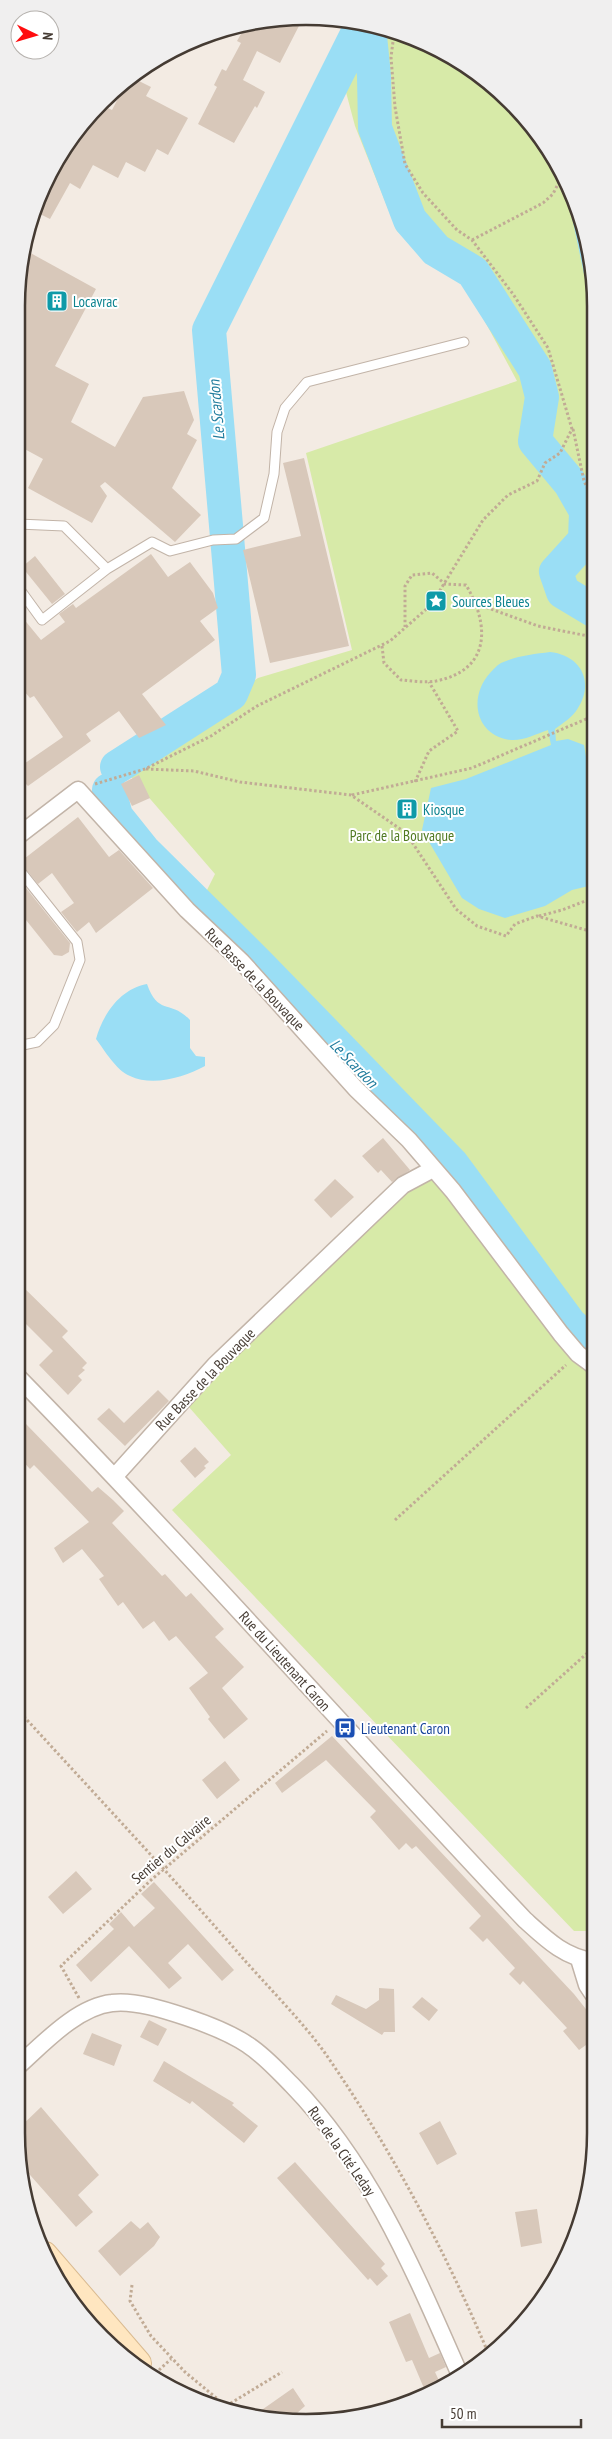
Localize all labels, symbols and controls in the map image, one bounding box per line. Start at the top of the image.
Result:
north arrow [10,10,60,60]
text: N [39,32,57,41]
building icon: Locavrac [45,289,69,313]
place label: Locavrac [73,292,118,311]
water label: Le Scardon [203,378,229,441]
place icon: Sources Bleues [424,589,448,613]
place label: Sources Bleues [452,592,530,611]
building icon: Kiosque [395,797,419,821]
place label: Kiosque [423,800,464,819]
park label: Parc de la Bouvaque [350,826,454,845]
street label: Rue Basse de la Bouvaque [201,924,309,1034]
water label: Le Scardon [326,1034,383,1092]
street label: Rue Basse de la Bouvaque [151,1324,259,1434]
street label: Rue du Lieutenant Caron [235,1607,335,1715]
bus stop icon: Lieutenant Caron [333,1716,357,1740]
place label: Lieutenant Caron [361,1719,450,1738]
street label: Sentier du Calvaire [127,1810,215,1888]
street label: Rue de la Cité Leday [304,2103,380,2200]
scale bar [442,2396,581,2428]
text: 50 m [450,2404,476,2423]

